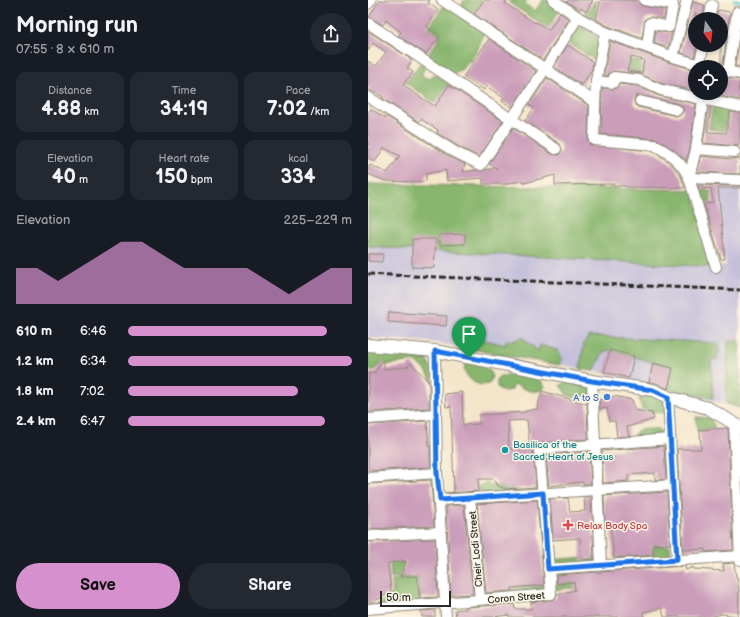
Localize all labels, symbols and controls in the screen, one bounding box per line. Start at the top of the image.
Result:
text: Morning run [16,12,138,39]
north arrow [688,12,728,52]
map controls [688,12,728,100]
button: share [310,13,352,55]
text: 07:55 · 8 × 610 m [16,41,114,57]
button: locate [688,60,728,100]
text: Distance [48,84,92,97]
text: Time [172,84,196,97]
text: Pace [285,84,311,97]
text: 4.88 [41,97,81,121]
text: 34:19 [160,97,208,121]
text: 7:02 [267,97,307,121]
text: km [81,105,99,118]
text: /km [307,105,329,118]
text: Elevation [47,152,93,165]
text: Heart rate [159,152,209,165]
text: kcal [288,152,308,165]
text: 40 [52,165,76,189]
text: 150 [155,165,188,189]
text: 334 [280,165,316,189]
text: m [76,173,88,186]
text: bpm [188,173,213,186]
text: Elevation [16,212,70,228]
text: 225–229 m [284,212,352,228]
pin [452,317,486,358]
text: 610 m [16,323,52,339]
text: 6:46 [80,323,106,339]
icon: arrive [458,323,480,345]
text: 1.2 km [16,353,54,369]
text: 6:34 [80,353,107,369]
text: 1.8 km [16,383,54,399]
text: 7:02 [80,383,104,399]
place label: A to S [573,392,599,404]
marker: A to S [602,392,612,402]
text: 2.4 km [16,413,56,429]
text: 6:47 [80,413,105,429]
place label: Basilica of the Sacred Heart of Jesus [513,439,614,463]
marker: Basilica of the Sacred Heart of Jesus [500,445,510,455]
street label: Cheir Lodi Street [467,510,485,587]
marker: Relax Body Spa [562,519,574,531]
place label: Relax Body Spa [577,520,648,532]
button: Save [16,563,180,609]
button: Share [188,563,352,609]
scale bar [380,589,451,608]
street label: Coron Street [487,590,545,606]
text: 50 m [386,591,411,604]

